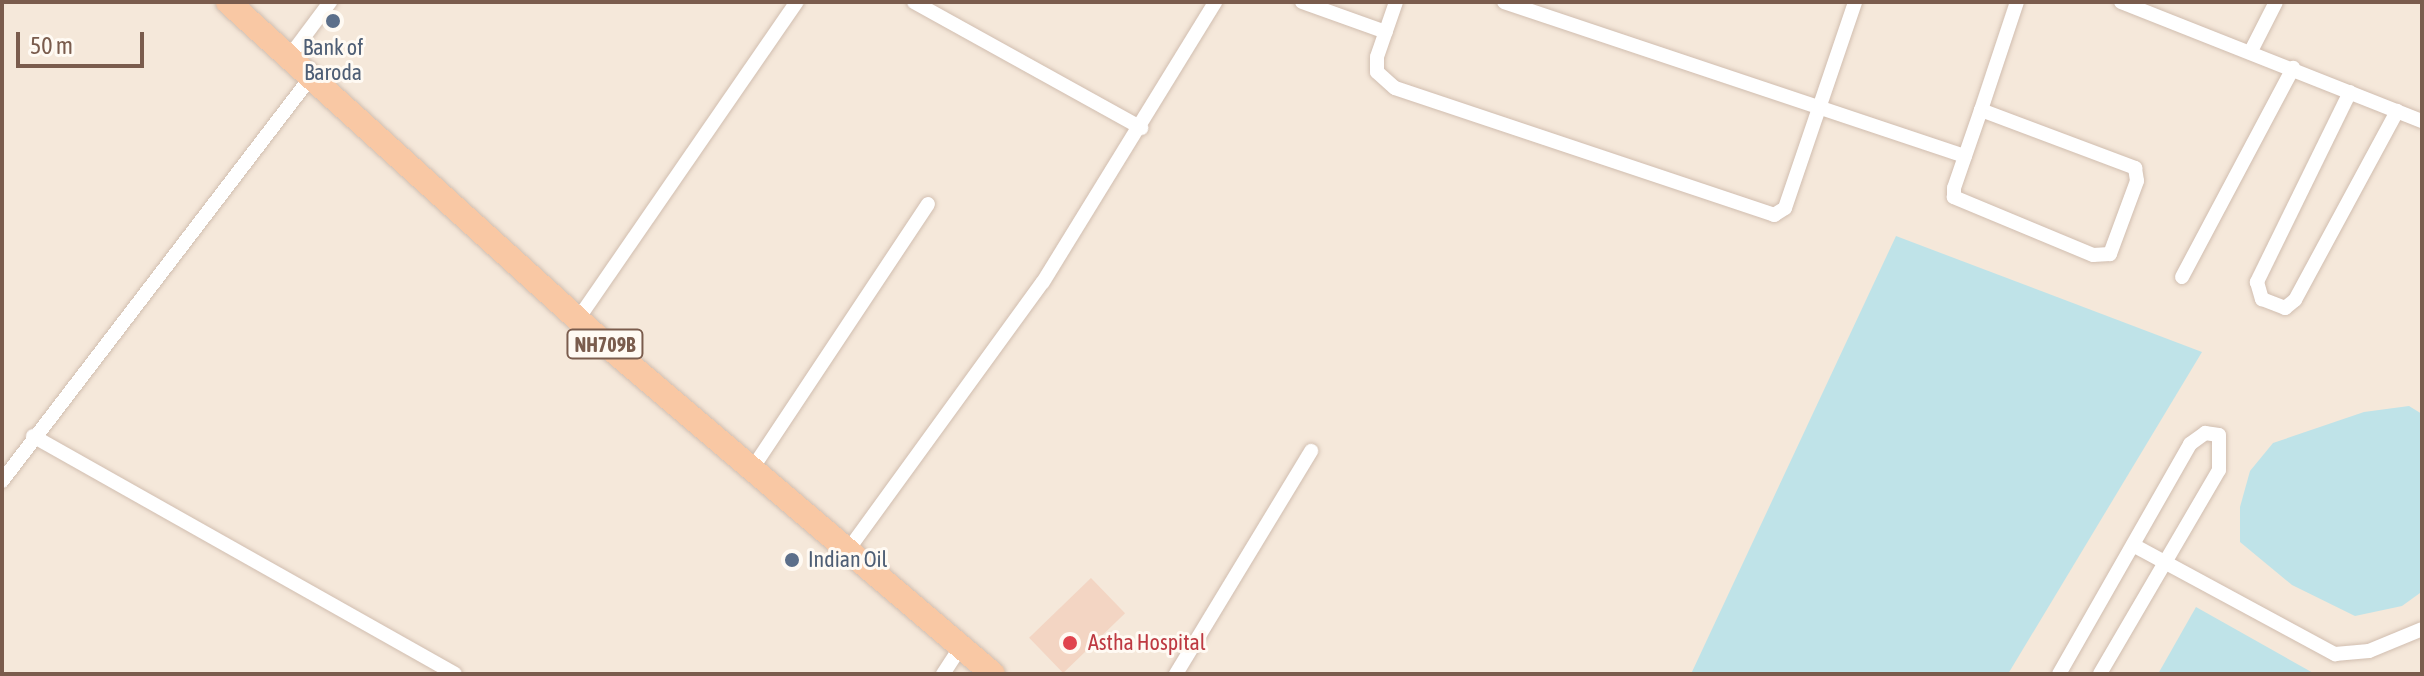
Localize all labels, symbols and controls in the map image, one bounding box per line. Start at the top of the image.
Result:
marker: Bank of Baroda [324,12,342,30]
scale bar [20,16,148,66]
text: 50 m [30,32,73,59]
place label: Bank of Baroda [303,34,363,86]
road number: NH709B [565,328,645,360]
place label: Indian Oil [808,547,887,573]
marker: Indian Oil [783,551,801,569]
place label: Astha Hospital [1088,630,1206,656]
marker: Astha Hospital [1059,632,1081,654]

